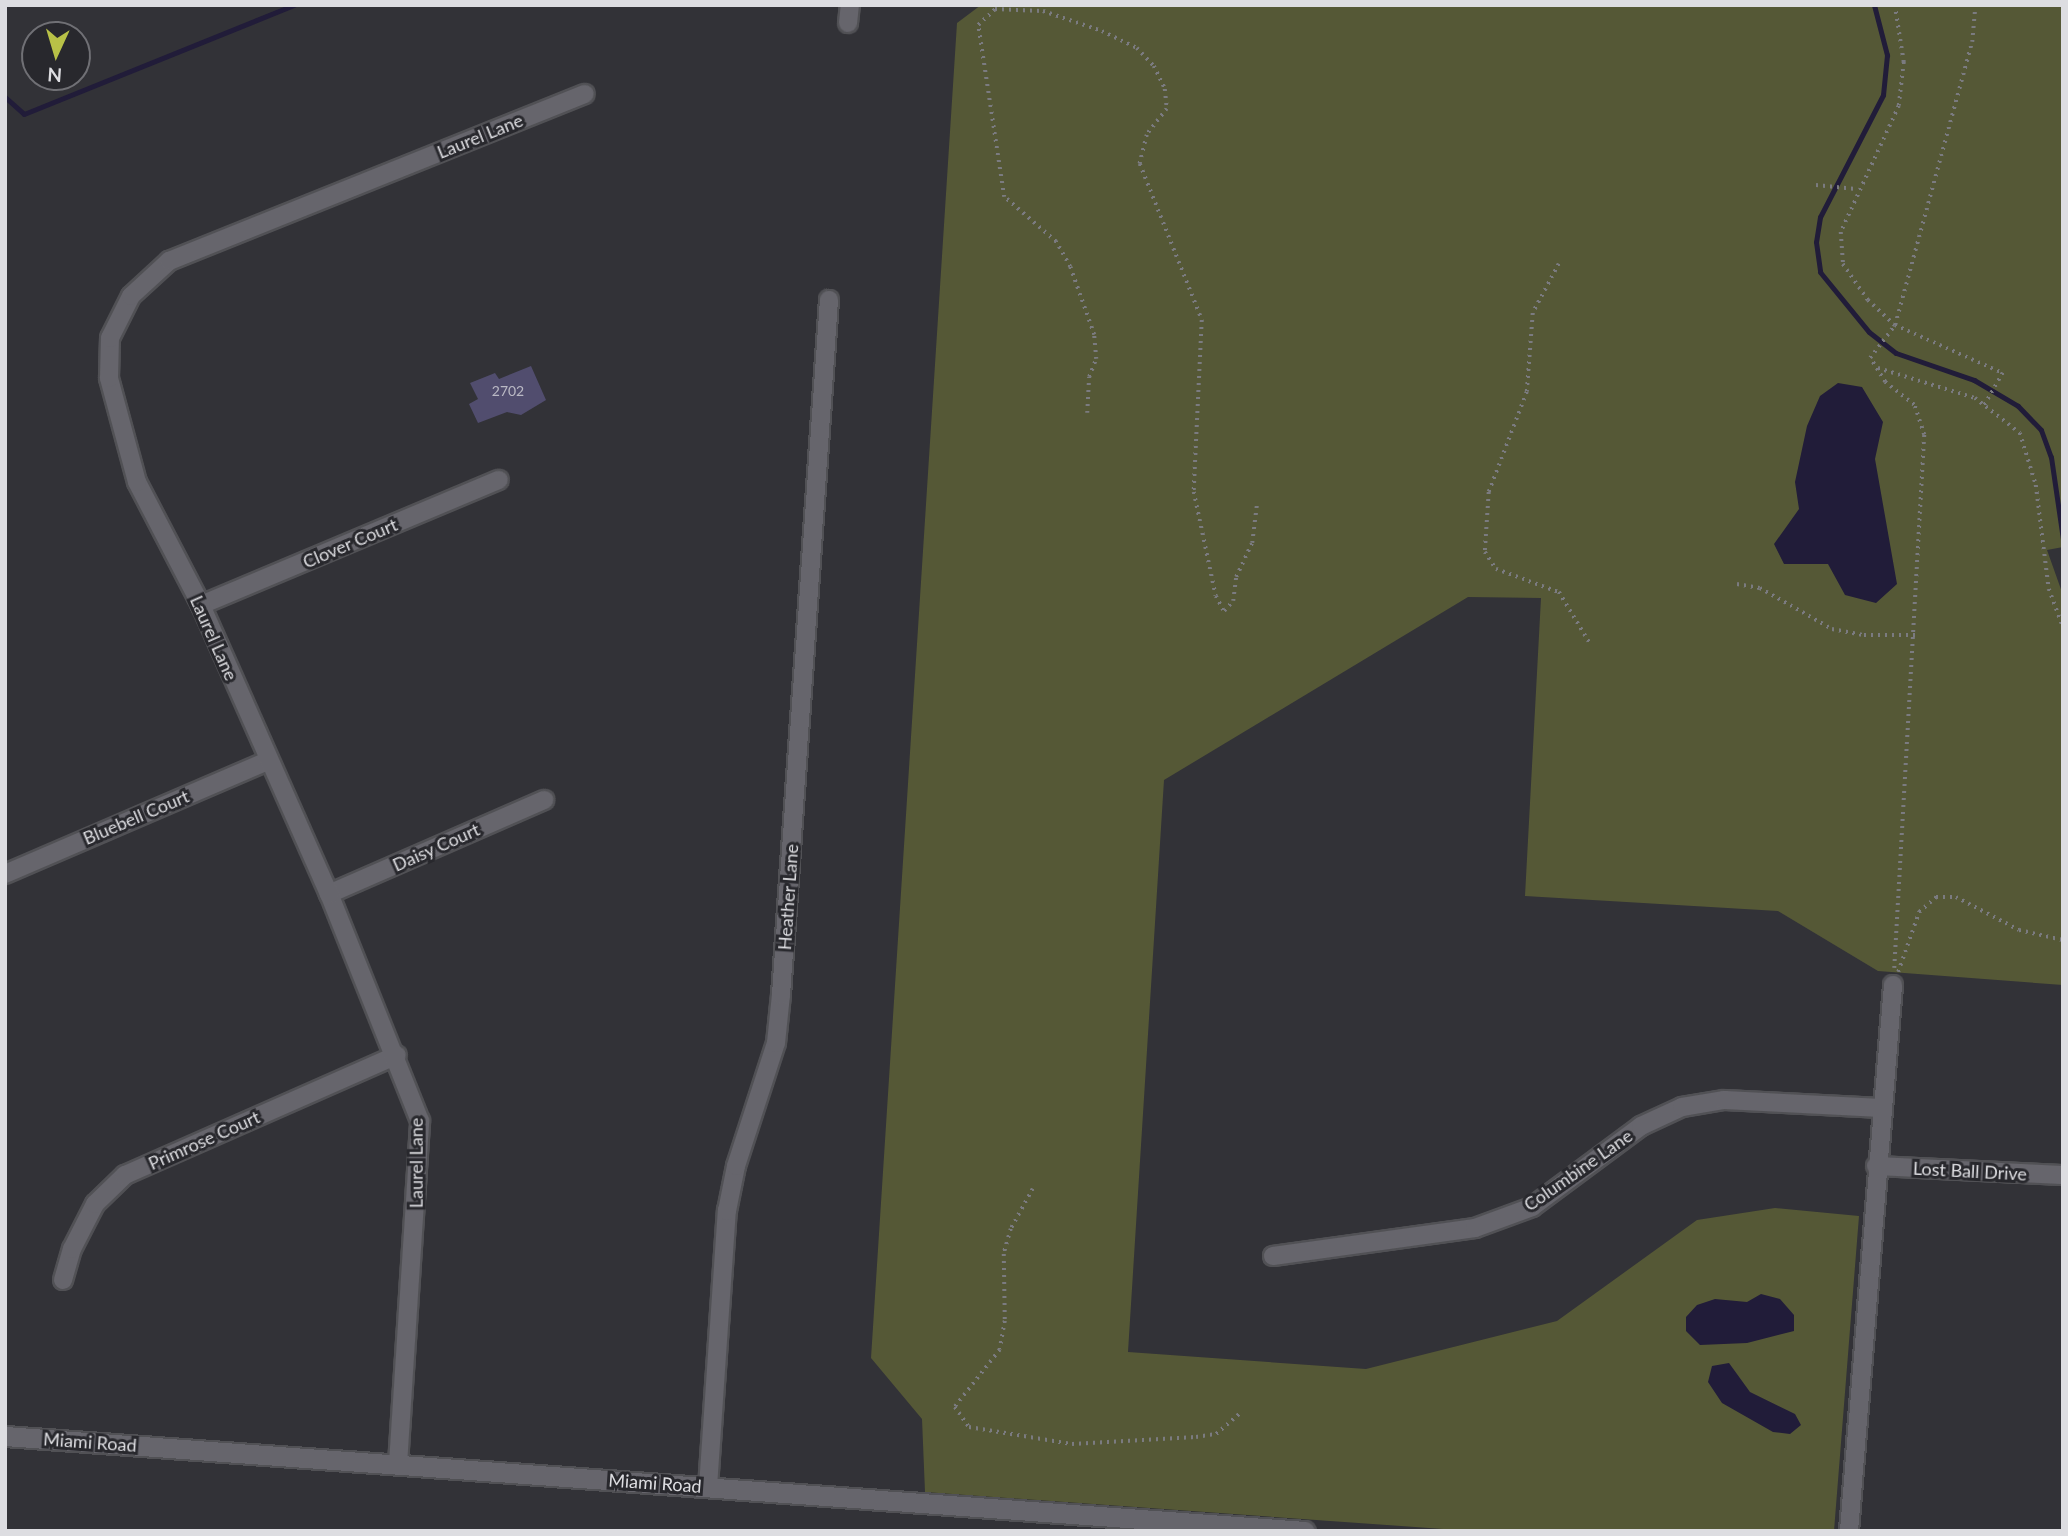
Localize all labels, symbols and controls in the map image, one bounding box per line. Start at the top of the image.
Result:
north arrow [21,21,91,91]
text: N [47,63,63,87]
street label: Laurel Lane [434,109,526,163]
house number: 2702 [492,383,524,399]
street label: Clover Court [299,513,401,573]
street label: Laurel Lane [186,592,242,684]
street label: Bluebell Court [80,785,192,849]
street label: Daisy Court [389,818,483,876]
street label: Heather Lane [774,843,802,951]
street label: Primrose Court [145,1106,263,1174]
street label: Laurel Lane [405,1118,427,1208]
street label: Columbine Lane [1520,1125,1636,1215]
street label: Lost Ball Drive [1912,1157,2028,1185]
street label: Miami Road [43,1428,137,1456]
street label: Miami Road [608,1469,702,1497]

